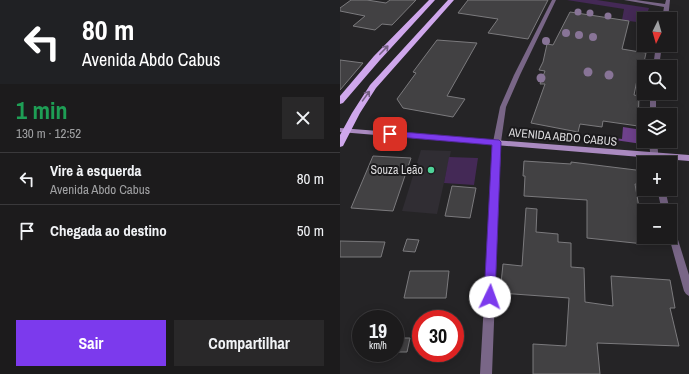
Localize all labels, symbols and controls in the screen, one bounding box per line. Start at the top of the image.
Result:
text: 80 m [82,11,134,49]
north arrow [637,12,677,52]
map controls [637,12,677,244]
icon: left [16,16,68,68]
one-way arrow [379,45,389,55]
text: Avenida Abdo Cabus [82,47,220,72]
button: search [637,60,677,100]
one-way arrow [362,91,370,102]
text: 1 min [16,94,67,126]
button: close [282,97,324,139]
button: layers [637,108,677,148]
pin [373,117,407,151]
icon: arrive [379,123,401,145]
street label: AVENIDA ABDO CABUS [507,124,618,150]
text: 130 m · 12:52 [16,125,81,142]
button: + [637,156,677,196]
text: Vire à esquerda [50,160,141,181]
place label: Souza Leão [370,162,423,178]
marker: Souza Leão [426,165,436,175]
icon: left [16,168,38,190]
text: 80 m [297,168,324,189]
text: Avenida Abdo Cabus [50,181,150,198]
button: − [637,204,677,244]
icon: arrive [16,220,38,242]
text: Chegada ao destino [50,220,167,241]
text: 50 m [297,220,324,241]
position arrow [469,276,511,318]
speed limit sign: 30 [412,310,464,362]
text: 19 [369,317,387,344]
button: Sair [16,320,166,366]
button: Compartilhar [174,320,324,366]
text: km/h [369,339,387,352]

